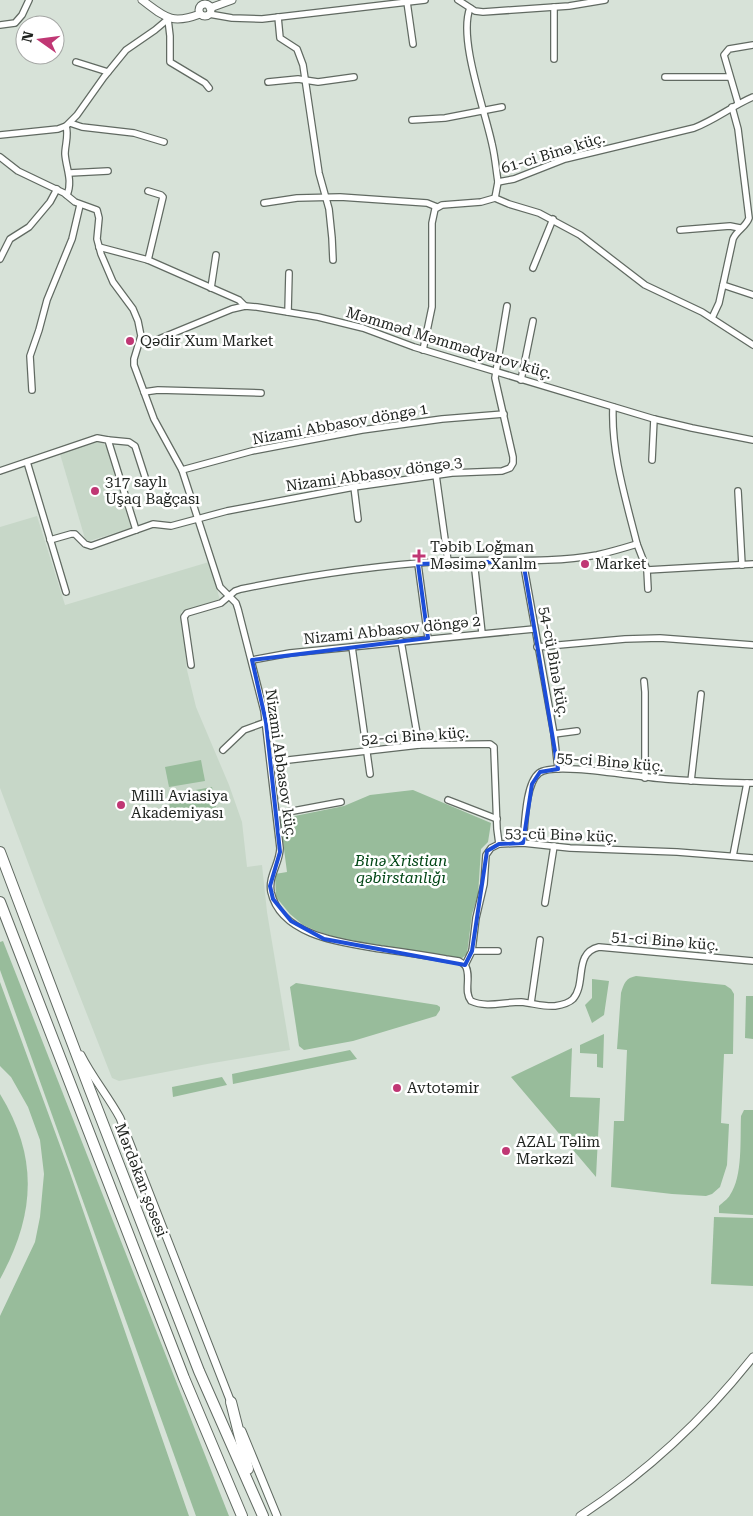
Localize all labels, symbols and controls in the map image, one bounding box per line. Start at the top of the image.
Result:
north arrow [15,15,65,65]
text: N [18,29,37,44]
street label: 61-ci Binə küç. [499,129,607,177]
street label: Məmməd Məmmədyarov küç. [344,303,554,383]
place label: Qədir Xum Market [140,332,274,350]
marker: Qədir Xum Market [124,335,136,347]
street label: Nizami Abbasov döngə 1 [251,400,429,448]
street label: Nizami Abbasov döngə 3 [285,453,463,495]
place label: 317 saylı Uşaq Bağçası [105,473,200,508]
marker: 317 saylı Uşaq Bağçası [89,485,101,497]
place label: Təbib Loğman Məsimə Xanlm [430,538,537,573]
marker: Təbib Loğman Məsimə Xanlm [412,549,426,563]
place label: Market [595,555,647,573]
marker: Market [579,558,591,570]
street label: 54-cü Binə küç. [535,605,573,719]
street label: Nizami Abbasov döngə 2 [302,612,482,648]
street label: Nizami Abbasov küç. [262,688,300,840]
street label: 52-ci Binə küç. [361,723,469,749]
street label: 55-ci Binə küç. [556,748,664,776]
place label: Milli Aviasiya Akademiyası [131,787,228,822]
marker: Milli Aviasiya Akademiyası [115,799,127,811]
street label: 53-cü Binə küç. [505,824,617,846]
park label: Binə Xristian qəbirstanlığı [354,852,447,887]
street label: 51-ci Binə küç. [611,927,719,955]
place label: Avtotəmir [407,1079,479,1097]
marker: Avtotəmir [391,1082,403,1094]
street label: Mərdəkan şosesi [111,1121,171,1240]
place label: AZAL Təlim Mərkəzi [516,1133,601,1168]
marker: AZAL Təlim Mərkəzi [500,1145,512,1157]

